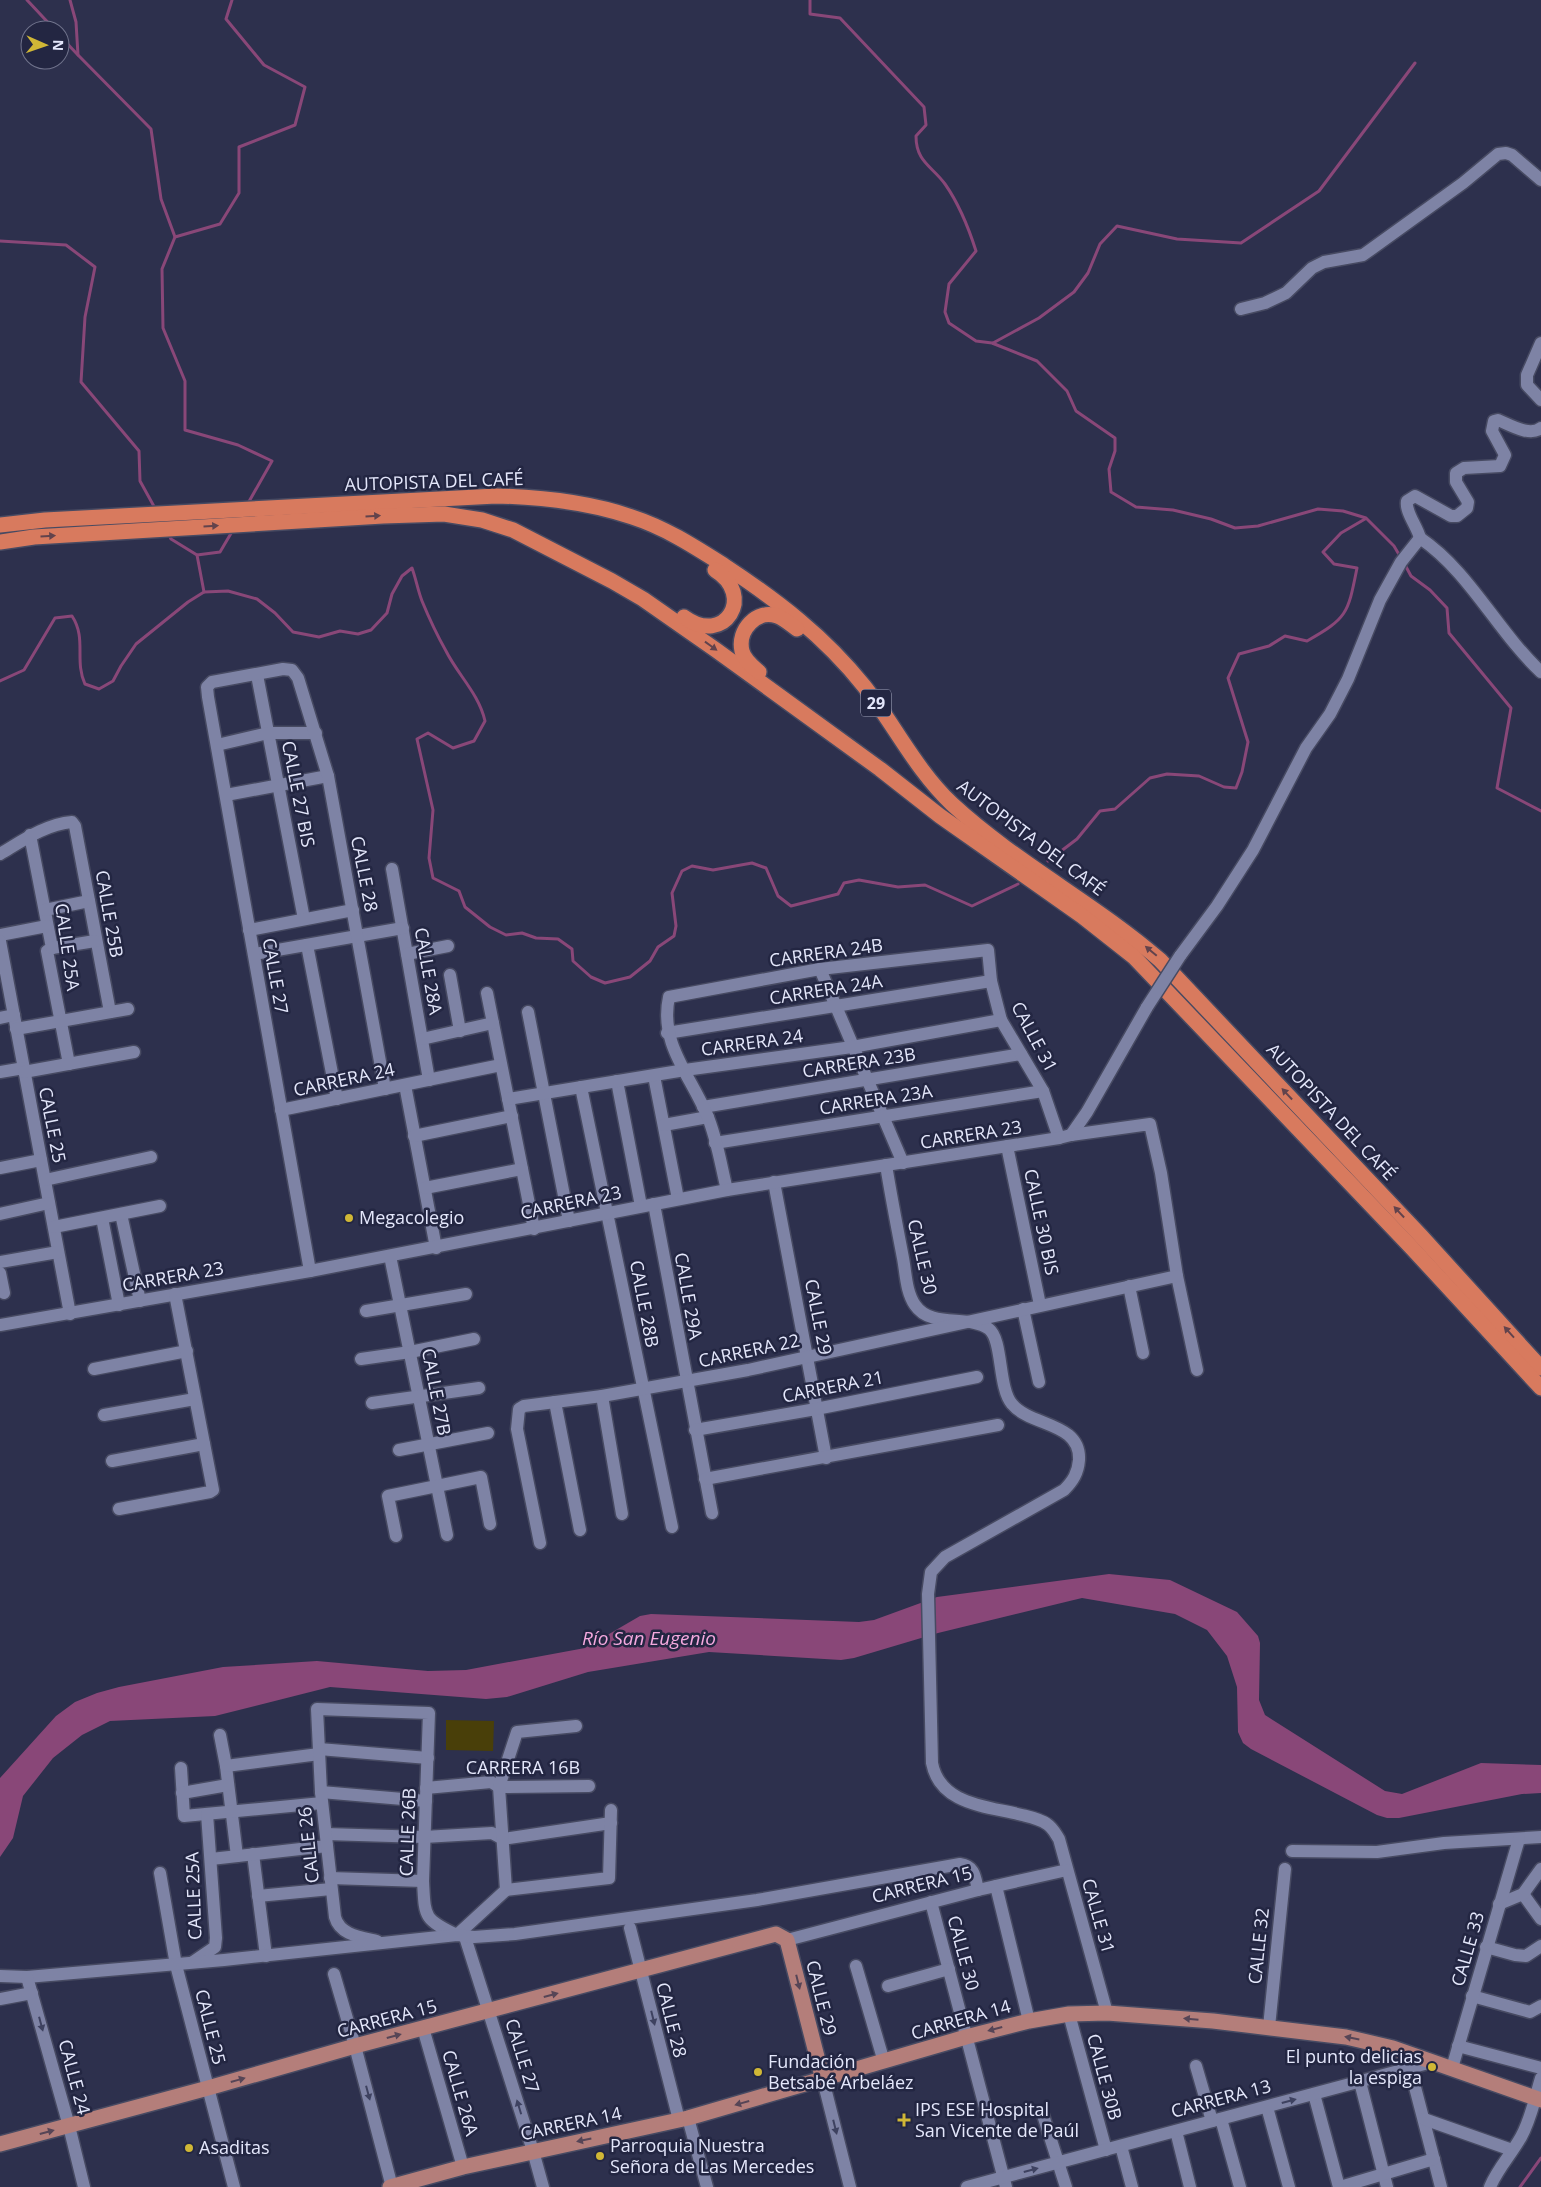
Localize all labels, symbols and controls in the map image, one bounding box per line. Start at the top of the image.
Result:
north arrow [20,20,70,70]
text: N [49,39,68,51]
street label: AUTOPISTA DEL CAFÉ [344,466,524,496]
one-way arrow [365,512,381,520]
one-way arrow [203,522,219,530]
one-way arrow [41,532,57,540]
one-way arrow [704,641,718,651]
road number: 29 [861,690,891,716]
street label: CALLE 27 BIS [277,739,321,849]
street label: AUTOPISTA DEL CAFÉ [953,774,1110,901]
street label: CALLE 28 [346,834,384,914]
street label: CALLE 25B [90,868,129,959]
street label: CALLE 25A [50,902,86,993]
street label: CALLE 28A [410,925,449,1017]
street label: CARRERA 24B [768,932,884,972]
street label: CALLE 27 [258,936,294,1016]
one-way arrow [1144,946,1157,957]
street label: CARRERA 24A [768,968,885,1010]
street label: CALLE 31 [1006,997,1064,1076]
street label: CARRERA 24 [699,1023,804,1061]
street label: AUTOPISTA DEL CAFÉ [1262,1038,1402,1185]
street label: CARRERA 23B [801,1041,917,1083]
street label: CARRERA 24 [291,1057,397,1101]
street label: CARRERA 23A [818,1078,935,1120]
street label: CALLE 25 [34,1085,72,1165]
one-way arrow [1281,1088,1293,1100]
street label: CARRERA 23 [918,1114,1023,1154]
street label: CALLE 30 BIS [1019,1166,1065,1277]
street label: CARRERA 23 [518,1180,624,1224]
place label: Megacolegio [359,1205,464,1229]
one-way arrow [1393,1206,1405,1218]
marker: Megacolegio [343,1212,355,1224]
street label: CALLE 30 [903,1217,943,1297]
street label: CALLE 29A [670,1250,709,1342]
street label: CARRERA 23 [120,1255,225,1297]
street label: CALLE 28B [625,1258,665,1349]
street label: CALLE 29 [800,1277,838,1357]
one-way arrow [1503,1325,1514,1338]
street label: CARRERA 22 [696,1328,802,1372]
street label: CALLE 27B [417,1346,457,1437]
street label: CARRERA 21 [780,1364,886,1408]
water label: Río San Eugenio [582,1625,716,1651]
street label: CARRERA 16B [466,1755,580,1779]
street label: CALLE 26B [393,1787,421,1877]
street label: CALLE 26 [292,1806,324,1885]
street label: CALLE 25A [179,1851,207,1941]
street label: CARRERA 15 [869,1860,974,1908]
street label: CALLE 31 [1077,1876,1121,1956]
street label: CALLE 32 [1242,1906,1274,1985]
street label: CALLE 33 [1445,1909,1489,1989]
street label: CALLE 30 [942,1913,985,1993]
street label: CALLE 29 [801,1958,843,2038]
one-way arrow [794,1975,802,1990]
street label: CALLE 28 [651,1980,693,2060]
street label: CALLE 25 [190,1987,232,2067]
one-way arrow [544,1990,559,1998]
street label: CARRERA 15 [334,1993,439,2043]
street label: CARRERA 14 [908,1993,1013,2045]
one-way arrow [649,2011,657,2026]
street label: CALLE 27 [500,2015,546,2096]
one-way arrow [1183,2015,1199,2023]
one-way arrow [37,2016,45,2031]
one-way arrow [988,2026,1003,2034]
street label: CALLE 30B [1082,2031,1128,2123]
one-way arrow [387,2032,402,2040]
one-way arrow [1345,2034,1360,2042]
street label: CALLE 24 [53,2037,96,2117]
place label: El punto delicias la espiga [1286,2044,1422,2089]
street label: CALLE 26A [437,2047,485,2139]
place label: Fundación Betsabé Arbeláez [768,2049,913,2094]
marker: El punto delicias la espiga [1426,2061,1438,2073]
marker: Fundación Betsabé Arbeláez [752,2066,764,2078]
street label: CARRERA 13 [1168,2073,1273,2123]
one-way arrow [230,2076,245,2084]
one-way arrow [364,2086,372,2101]
one-way arrow [1282,2096,1297,2104]
place label: IPS ESE Hospital San Vicente de Paúl [915,2097,1079,2142]
one-way arrow [515,2099,523,2114]
one-way arrow [735,2099,750,2107]
street label: CARRERA 14 [518,2101,624,2145]
marker: IPS ESE Hospital San Vicente de Paúl [897,2113,911,2127]
one-way arrow [831,2120,839,2135]
one-way arrow [40,2128,55,2136]
place label: Parroquia Nuestra Señora de Las Mercedes [610,2133,814,2178]
place label: Asaditas [199,2135,270,2159]
one-way arrow [576,2137,592,2145]
marker: Asaditas [183,2142,195,2154]
marker: Parroquia Nuestra Señora de Las Mercedes [594,2150,606,2162]
one-way arrow [1023,2166,1038,2174]

